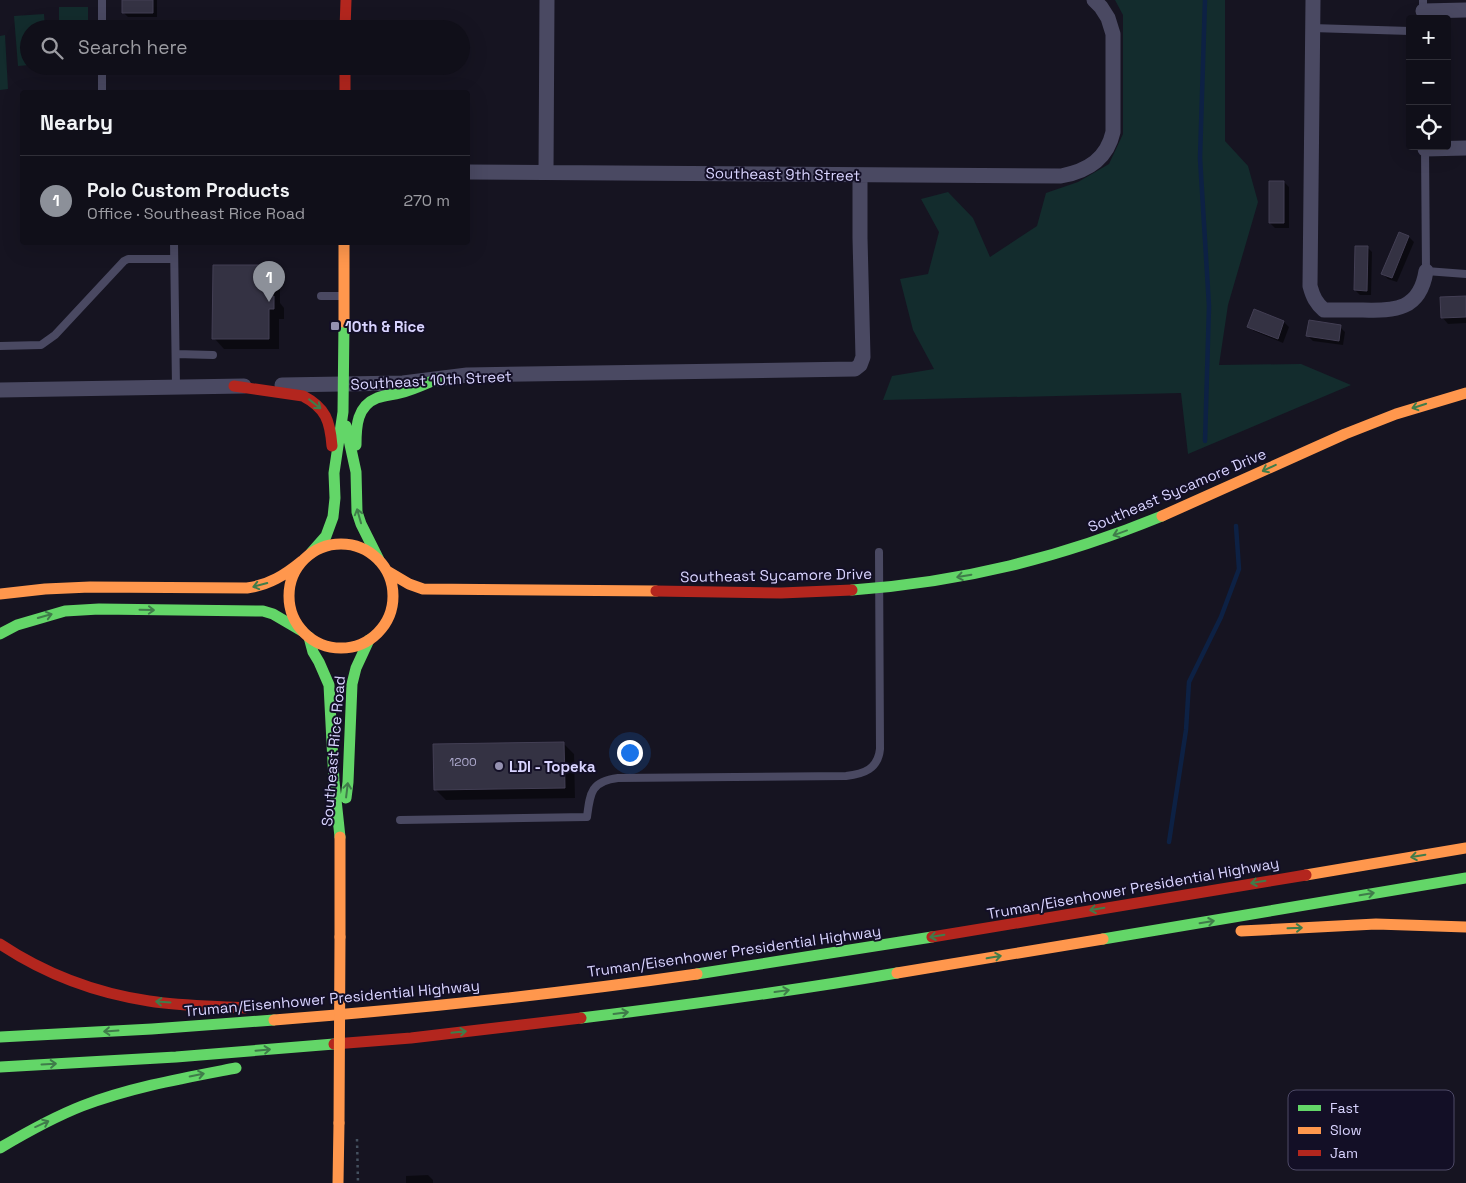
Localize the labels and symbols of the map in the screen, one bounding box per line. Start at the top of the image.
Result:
street label: Southeast 9th Street [706,163,861,185]
pin: 1 [253,261,285,302]
place label: 10th & Rice [345,317,425,336]
marker: 10th & Rice [329,320,341,332]
street label: Southeast 10th Street [350,366,512,394]
one-way arrow [308,398,321,409]
one-way arrow [1412,402,1428,412]
street label: Southeast Sycamore Drive [1085,444,1269,536]
one-way arrow [1262,464,1277,473]
one-way arrow [354,508,363,524]
one-way arrow [1113,529,1128,538]
street label: Southeast Sycamore Drive [680,564,872,586]
one-way arrow [956,571,972,581]
one-way arrow [253,581,269,590]
one-way arrow [139,605,155,615]
one-way arrow [37,611,53,621]
street label: Southeast Rice Road [317,675,349,827]
your location [617,740,643,766]
house number: 1200 [449,754,477,770]
place label: LDI - Topeka [509,757,596,776]
marker: LDI - Topeka [493,760,505,772]
one-way arrow [342,782,352,798]
one-way arrow [1410,851,1426,861]
street label: Truman/Eisenhower Presidential Highway [985,853,1281,923]
one-way arrow [1250,878,1266,888]
one-way arrow [1359,889,1375,899]
one-way arrow [1090,905,1106,915]
one-way arrow [1199,916,1215,926]
street label: Truman/Eisenhower Presidential Highway [586,921,882,981]
one-way arrow [1287,924,1303,933]
one-way arrow [929,931,945,941]
one-way arrow [985,951,1001,961]
street label: Truman/Eisenhower Presidential Highway [184,976,480,1020]
one-way arrow [773,986,789,996]
one-way arrow [155,997,171,1006]
one-way arrow [612,1008,628,1018]
one-way arrow [103,1026,119,1035]
one-way arrow [451,1027,467,1037]
one-way arrow [255,1046,271,1055]
one-way arrow [40,1060,56,1069]
one-way arrow [188,1070,204,1080]
legend [1288,1090,1454,1170]
text: Fast [1330,1099,1359,1117]
one-way arrow [34,1119,49,1129]
text: Slow [1330,1121,1362,1139]
text: Jam [1330,1144,1358,1162]

